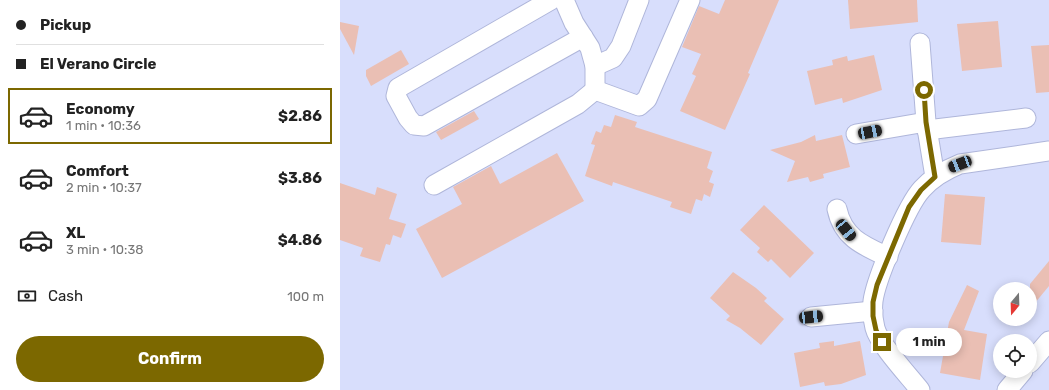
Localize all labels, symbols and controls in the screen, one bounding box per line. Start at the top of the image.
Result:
text: Pickup [40,16,91,34]
text: El Verano Circle [40,55,156,73]
route start [915,81,933,99]
icon: car [18,98,54,134]
text: Economy [66,100,135,118]
text: $2.86 [278,107,322,125]
text: 1 min · 10:36 [66,118,141,133]
car [857,124,883,140]
car [947,154,973,174]
icon: car [18,160,54,196]
text: Comfort [66,162,129,180]
text: $3.86 [278,169,322,187]
text: 2 min · 10:37 [66,180,142,195]
car [834,217,858,243]
icon: car [18,222,54,258]
text: XL [66,224,85,242]
text: $4.86 [278,231,322,249]
text: 3 min · 10:38 [66,242,143,257]
north arrow [993,282,1037,326]
map controls [993,282,1037,378]
icon: cash [16,285,38,307]
text: Cash [48,287,83,305]
text: 100 m [287,289,324,304]
car [798,310,824,324]
callout: 1 min [896,328,962,356]
route end [873,333,891,351]
text: 1 min [912,334,946,349]
button: locate [993,334,1037,378]
button: Confirm [16,336,324,382]

